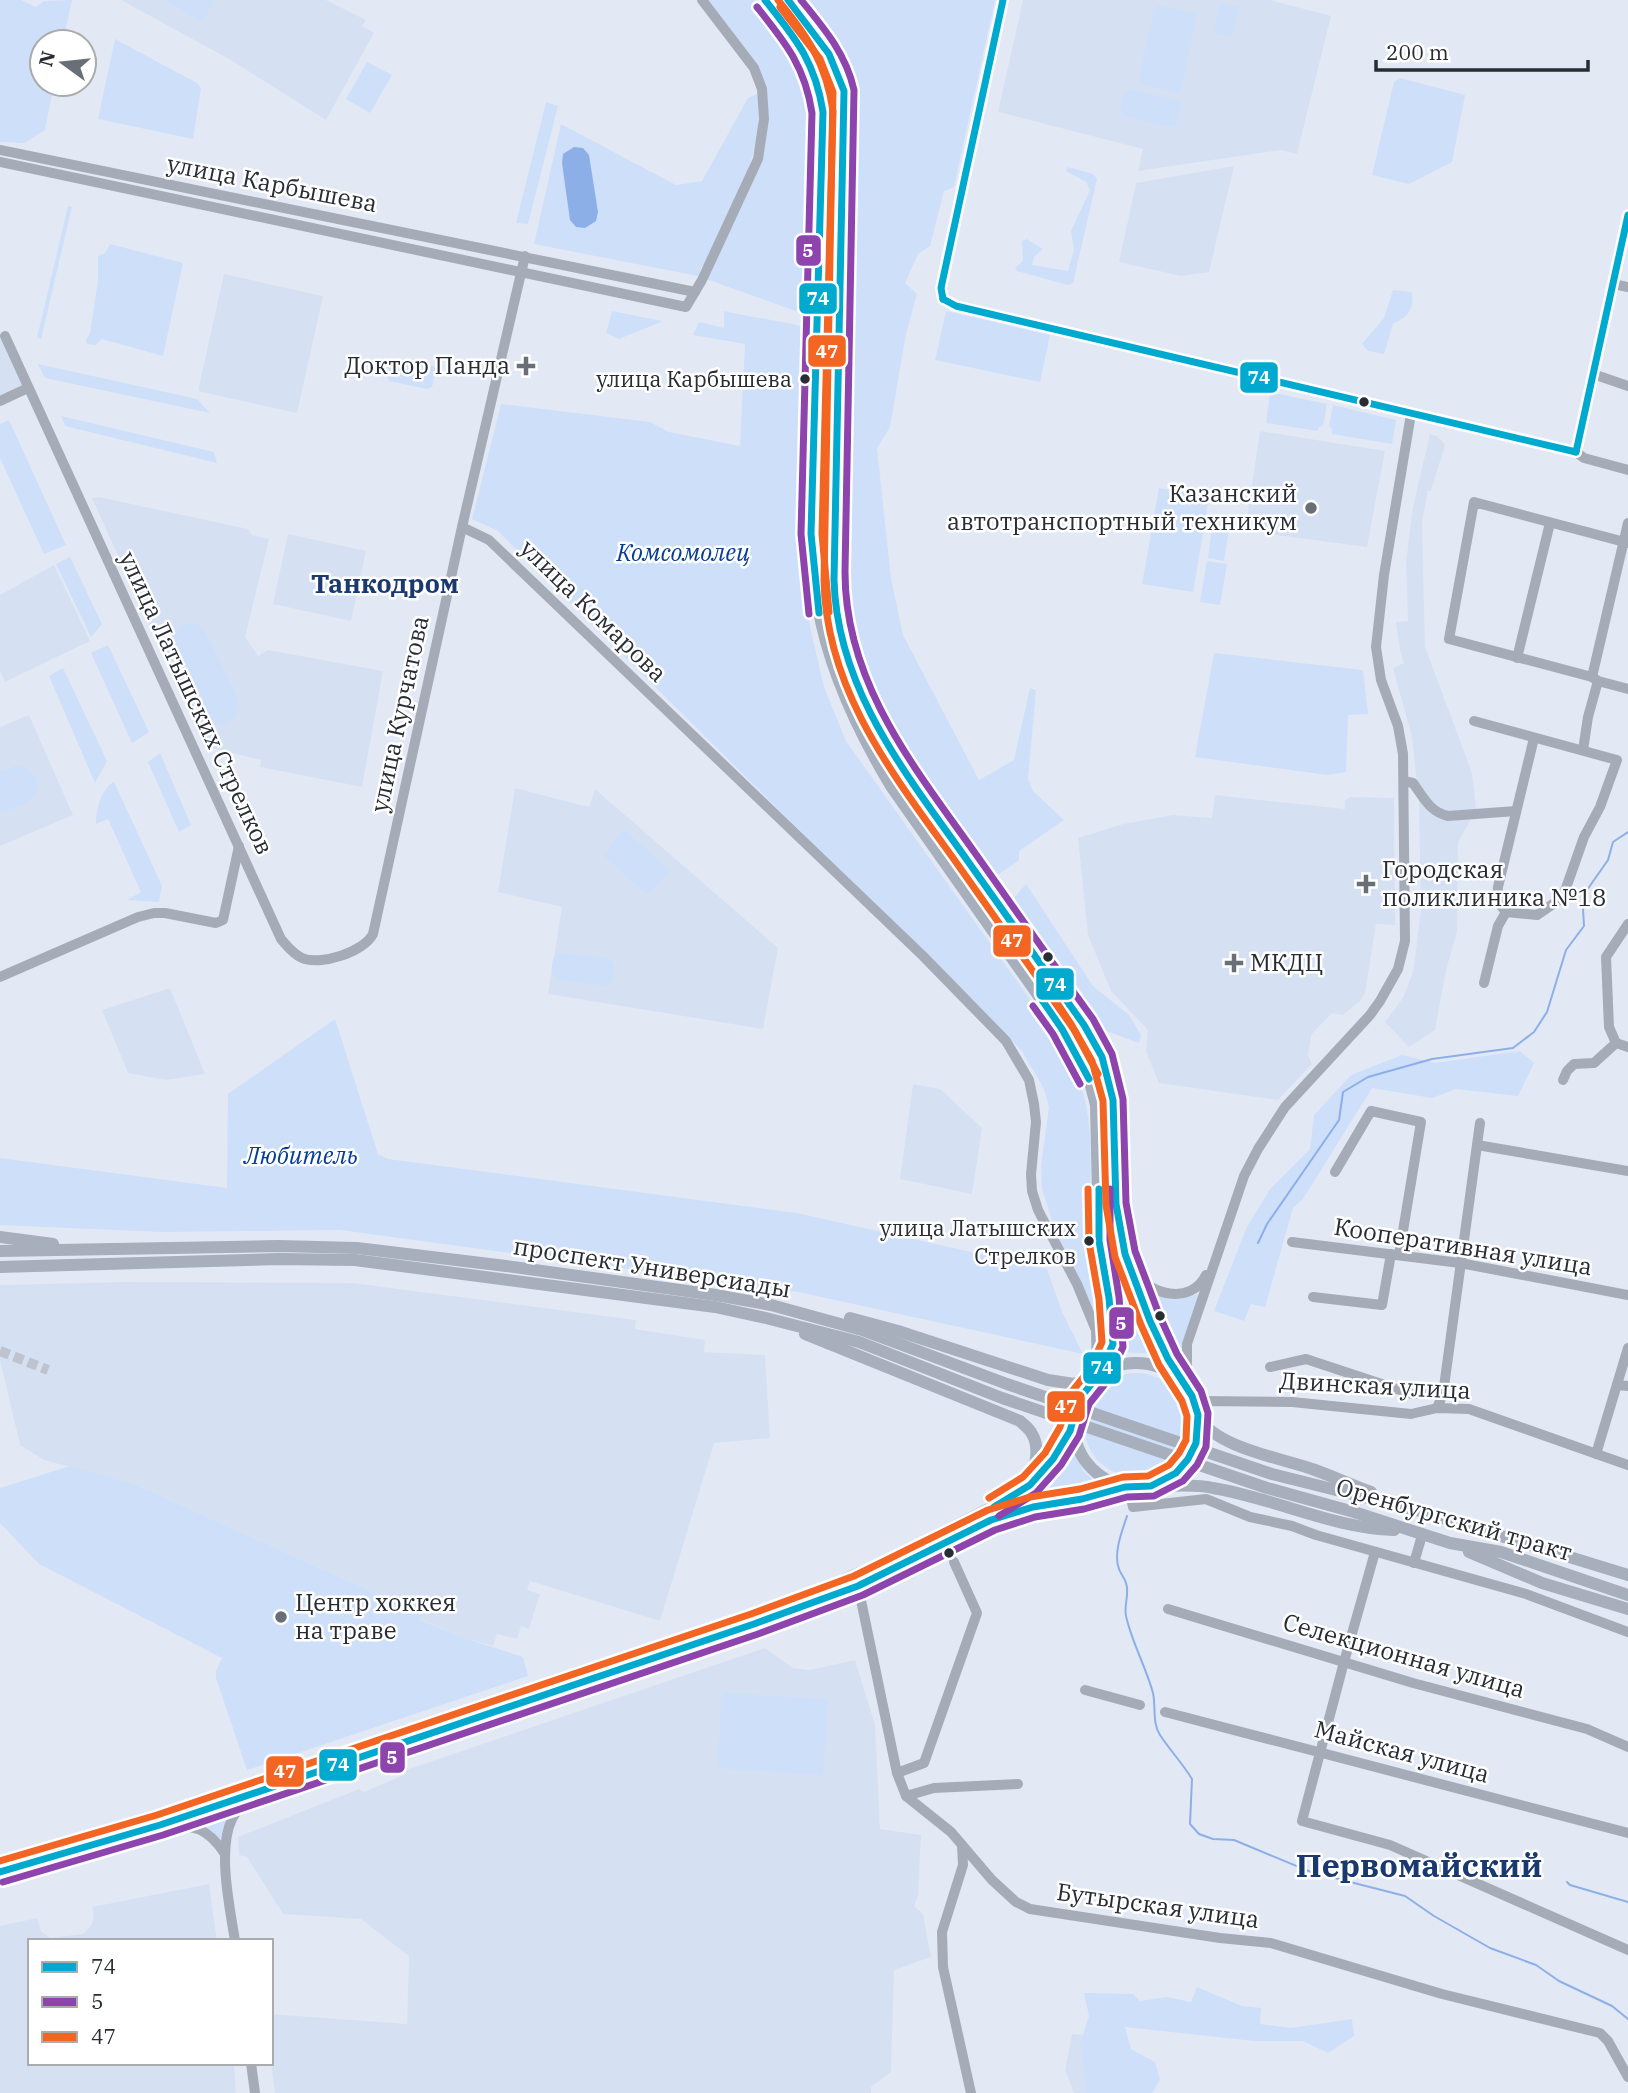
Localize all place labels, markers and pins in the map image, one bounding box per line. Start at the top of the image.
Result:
place label: Доктор Панда [344,349,510,381]
marker: Доктор Панда [516,356,536,376]
place label: улица Карбышева [596,364,792,393]
marker: улица Карбышева [798,372,812,386]
unlabelled marker [1357,395,1371,409]
place label: Казанский автотранспортный техникум [947,477,1297,537]
marker: Казанский автотранспортный техникум [1303,500,1319,516]
place label: Городская поликлиника №18 [1382,853,1606,913]
marker: Городская поликлиника №18 [1356,874,1376,894]
place label: МКДЦ [1250,946,1323,978]
unlabelled marker [1041,950,1055,964]
marker: МКДЦ [1224,953,1244,973]
place label: улица Латышских Стрелков [880,1213,1076,1270]
marker: улица Латышских Стрелков [1082,1234,1096,1248]
unlabelled marker [1153,1309,1167,1323]
unlabelled marker [942,1546,956,1560]
place label: Центр хоккея на траве [295,1586,456,1646]
marker: Центр хоккея на траве [273,1609,289,1625]

